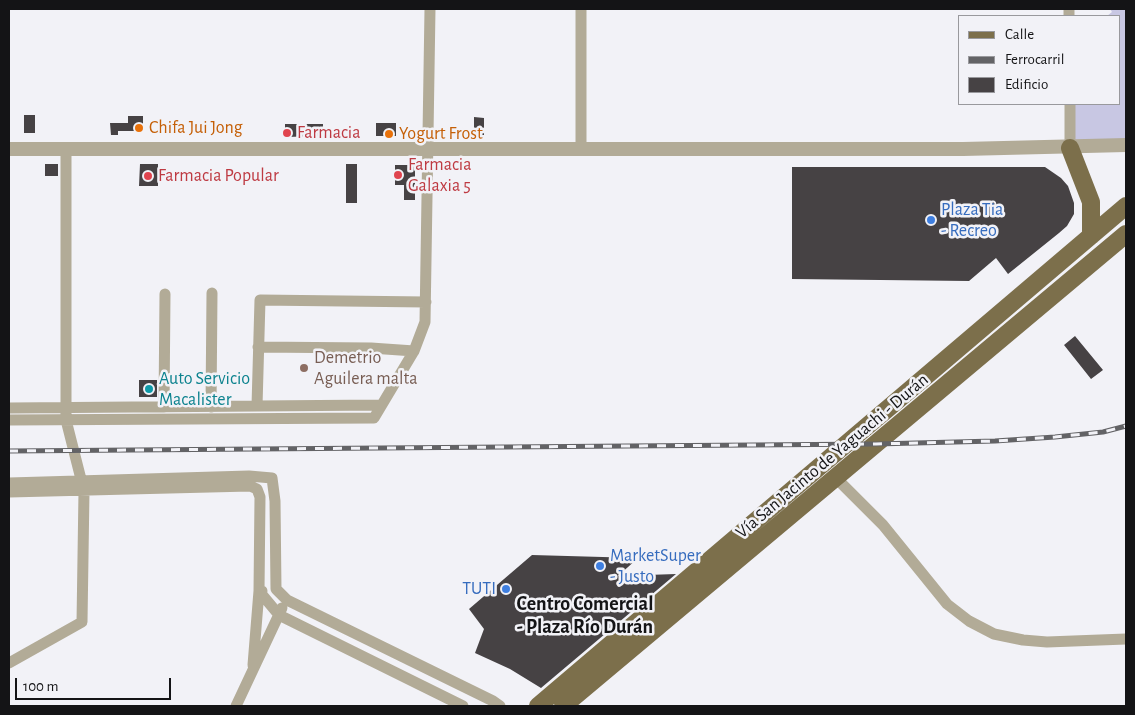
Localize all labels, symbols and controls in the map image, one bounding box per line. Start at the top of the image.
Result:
legend [958,15,1120,105]
text: Calle [1005,27,1034,42]
text: Ferrocarril [1005,52,1064,67]
text: Edificio [1005,77,1048,92]
place label: Chifa Jui Jong [149,117,242,139]
marker: Chifa Jui Jong [133,122,145,134]
place label: Farmacia [297,122,361,144]
place label: Yogurt Frost [399,123,483,145]
marker: Farmacia [281,127,293,139]
marker: Yogurt Frost [383,128,395,140]
place label: Farmacia Galaxia 5 [408,154,472,196]
place label: Farmacia Popular [158,165,279,187]
marker: Farmacia Galaxia 5 [392,169,404,181]
marker: Farmacia Popular [142,170,154,182]
place label: Plaza Tia - Recreo [941,199,1003,242]
marker: Plaza Tia - Recreo [925,214,937,226]
place label: Demetrio Aguilera malta [314,347,418,389]
marker: Demetrio Aguilera malta [298,362,310,374]
place label: Auto Servicio Macalister [159,368,250,410]
street label: Vía San Jacinto de Yaguachi - Durán [731,369,933,543]
marker: Auto Servicio Macalister [143,383,155,395]
place label: MarketSuper - Justo [610,545,701,588]
marker: MarketSuper - Justo [594,560,606,572]
place label: TUTI [462,578,496,600]
marker: TUTI [500,583,512,595]
district label: Centro Comercial - Plaza Río Durán [517,592,653,639]
scale bar [18,668,174,700]
text: 100 m [23,679,58,694]

